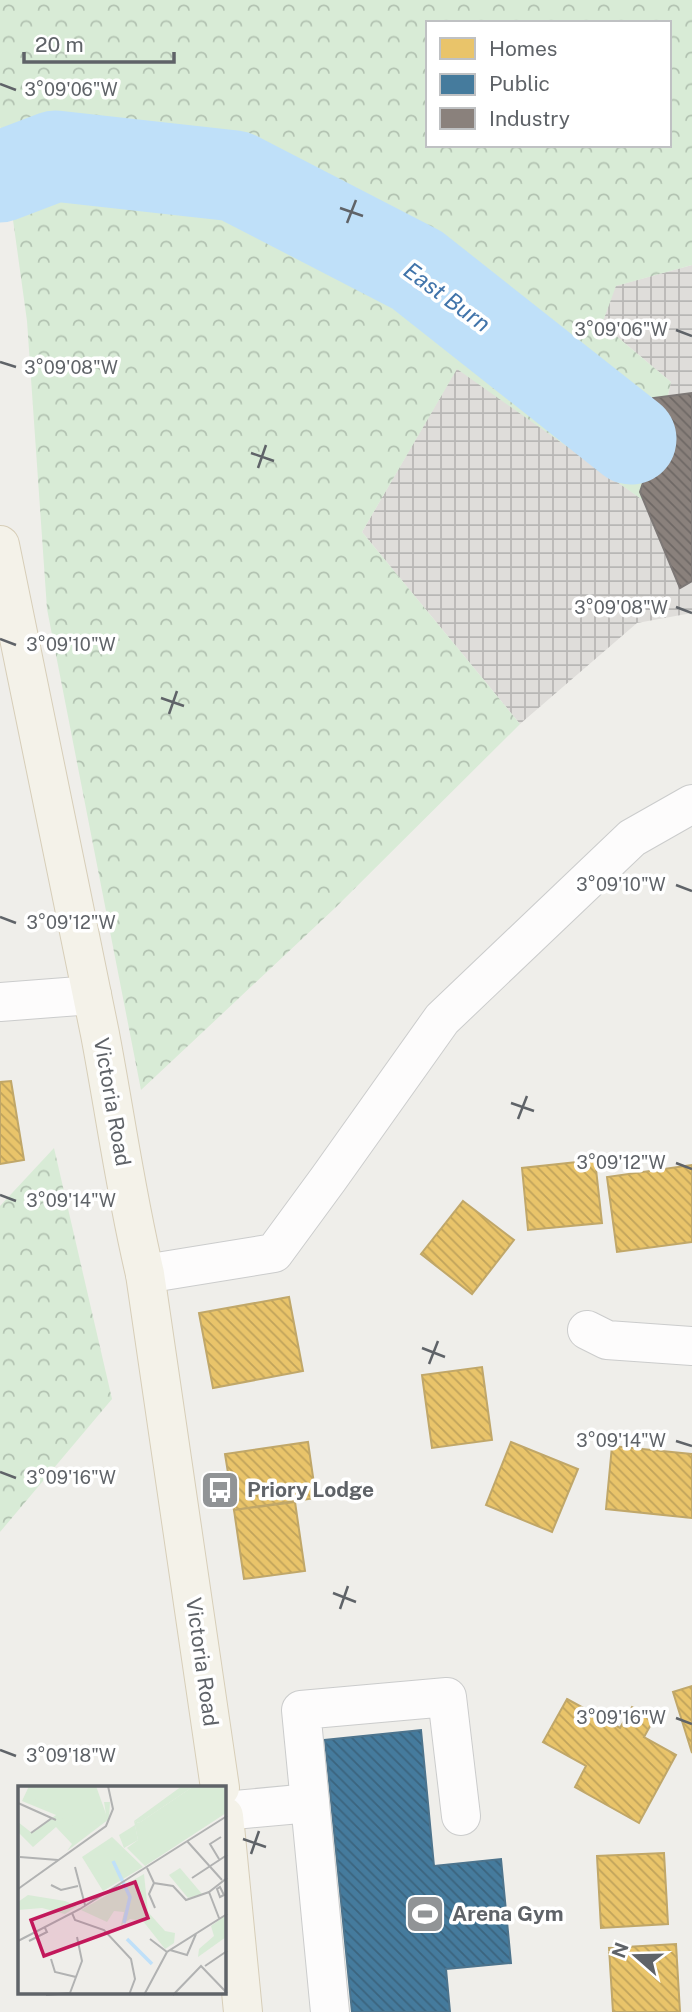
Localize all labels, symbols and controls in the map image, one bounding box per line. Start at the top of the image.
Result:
scale bar [24,21,175,65]
legend [426,21,671,147]
text: 20 m [35,32,84,57]
text: Homes [489,36,557,61]
text: Public [489,71,550,96]
text: 3°09'06"W [24,79,118,100]
text: Industry [489,106,570,131]
water label: East Burn [399,256,496,337]
text: 3°09'06"W [574,319,668,340]
text: 3°09'08"W [24,357,118,378]
text: 3°09'08"W [574,597,668,618]
text: 3°09'10"W [26,634,116,655]
text: 3°09'10"W [576,874,666,895]
text: 3°09'12"W [26,912,116,933]
street label: Victoria Road [89,1036,136,1168]
text: 3°09'12"W [576,1152,666,1173]
text: 3°09'14"W [26,1190,116,1211]
text: 3°09'14"W [576,1430,666,1451]
text: 3°09'16"W [26,1467,116,1488]
bus stop icon: Priory Lodge [199,1469,241,1511]
place label: Priory Lodge [247,1477,374,1502]
street label: Victoria Road [181,1596,224,1728]
text: 3°09'16"W [576,1707,666,1728]
text: 3°09'18"W [26,1745,116,1766]
inset map [18,1786,226,1994]
sports icon: Arena Gym [404,1893,446,1935]
place label: Arena Gym [452,1901,564,1926]
north arrow [601,1921,671,1991]
text: N [607,1939,633,1961]

